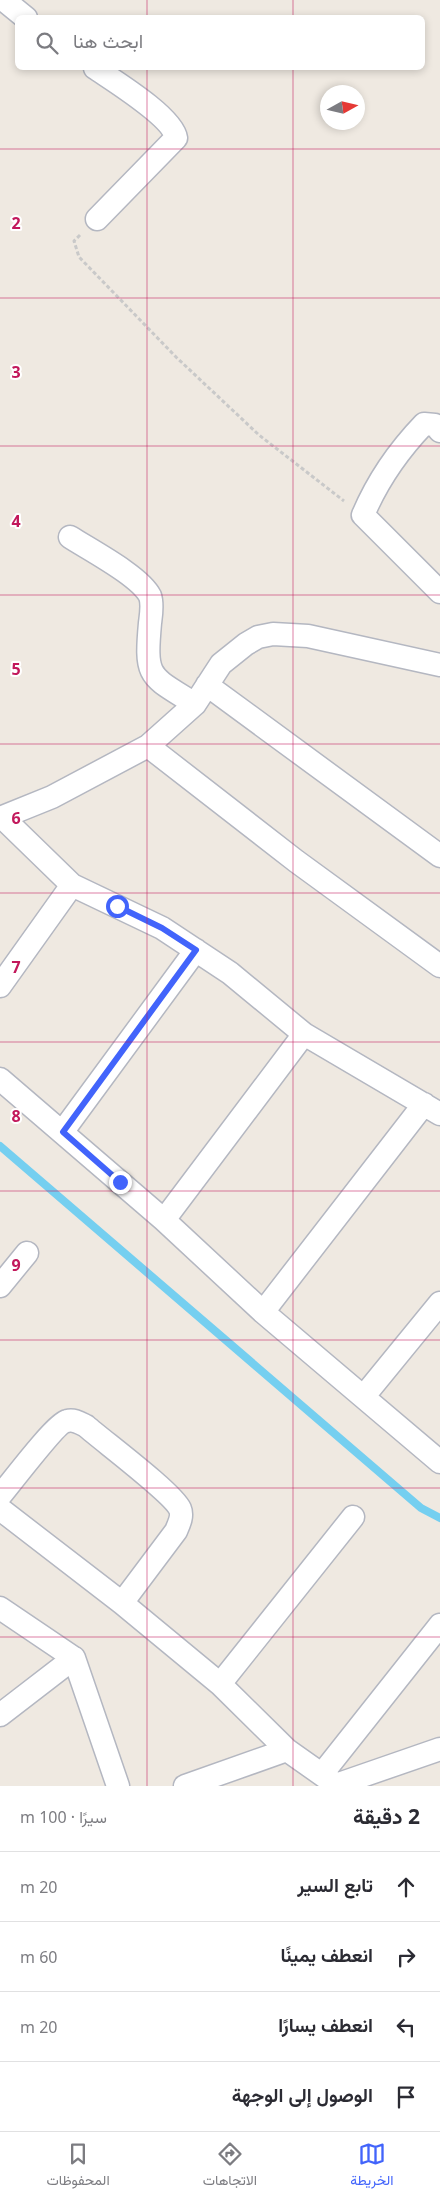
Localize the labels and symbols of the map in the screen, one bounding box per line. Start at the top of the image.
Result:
north arrow [320,85,365,130]
text: 2 [11,212,21,234]
text: 3 [11,361,21,383]
text: 4 [11,510,21,532]
text: 5 [11,658,21,680]
text: 6 [11,807,21,829]
route start [106,895,129,918]
text: 7 [11,956,21,978]
text: 8 [11,1105,21,1127]
route end [109,1171,132,1194]
text: 9 [11,1254,21,1276]

